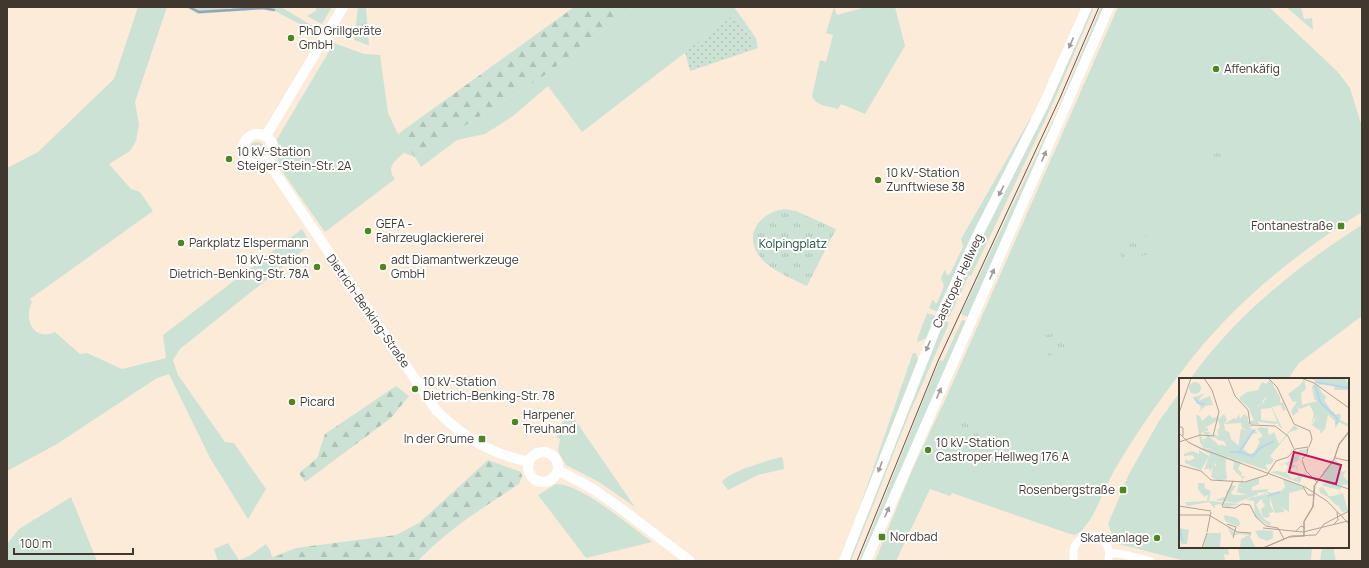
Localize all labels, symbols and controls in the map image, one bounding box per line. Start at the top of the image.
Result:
place label: PhD Grillgeräte GmbH [299,22,381,53]
marker: PhD Grillgeräte GmbH [286,33,296,43]
one-way arrow [1068,37,1074,48]
place label: Affenkäfig [1224,60,1280,77]
marker: Affenkäfig [1211,64,1221,74]
place label: 10 kV-Station Steiger-Stein-Str. 2A [237,143,352,174]
one-way arrow [1042,149,1048,161]
marker: 10 kV-Station Steiger-Stein-Str. 2A [224,154,234,164]
place label: 10 kV-Station Zunftwiese 38 [886,164,965,195]
marker: 10 kV-Station Zunftwiese 38 [873,175,883,185]
one-way arrow [998,185,1004,196]
place label: GEFA - Fahrzeuglackiererei [376,215,484,246]
place label: Fontanestraße [1251,217,1333,234]
marker: Fontanestraße [1336,221,1346,231]
marker: GEFA - Fahrzeuglackiererei [363,226,373,236]
street label: Castroper Hellweg [928,231,987,331]
place label: Parkplatz Elspermann [189,234,309,251]
park label: Kolpingplatz [759,235,827,252]
marker: Parkplatz Elspermann [176,238,186,248]
street label: Dietrich-Benking-Straße [323,250,414,371]
place label: 10 kV-Station Dietrich-Benking-Str. 78A [169,251,309,282]
place label: adt Diamantwerkzeuge GmbH [391,251,519,282]
marker: 10 kV-Station Dietrich-Benking-Str. 78A [312,262,322,272]
marker: adt Diamantwerkzeuge GmbH [378,262,388,272]
one-way arrow [989,269,995,280]
one-way arrow [925,341,931,352]
place label: 10 kV-Station Dietrich-Benking-Str. 78 [423,373,555,404]
inset map [1179,378,1349,548]
marker: 10 kV-Station Dietrich-Benking-Str. 78 [410,384,420,394]
one-way arrow [936,388,942,399]
place label: Picard [300,393,335,410]
marker: Picard [287,397,297,407]
place label: Harpener Treuhand [523,406,576,437]
marker: Harpener Treuhand [510,417,520,427]
place label: In der Grume [404,430,474,447]
marker: In der Grume [477,434,487,444]
place label: 10 kV-Station Castroper Hellweg 176 A [936,434,1069,465]
marker: 10 kV-Station Castroper Hellweg 176 A [923,445,933,455]
one-way arrow [876,462,882,474]
place label: Rosenbergstraße [1019,481,1115,498]
marker: Rosenbergstraße [1118,485,1128,495]
one-way arrow [884,507,890,518]
place label: Nordbad [890,528,938,545]
place label: Skateanlage [1080,529,1149,546]
scale bar [14,530,133,556]
marker: Nordbad [877,532,887,542]
marker: Skateanlage [1152,533,1162,543]
text: 100 m [20,535,52,552]

